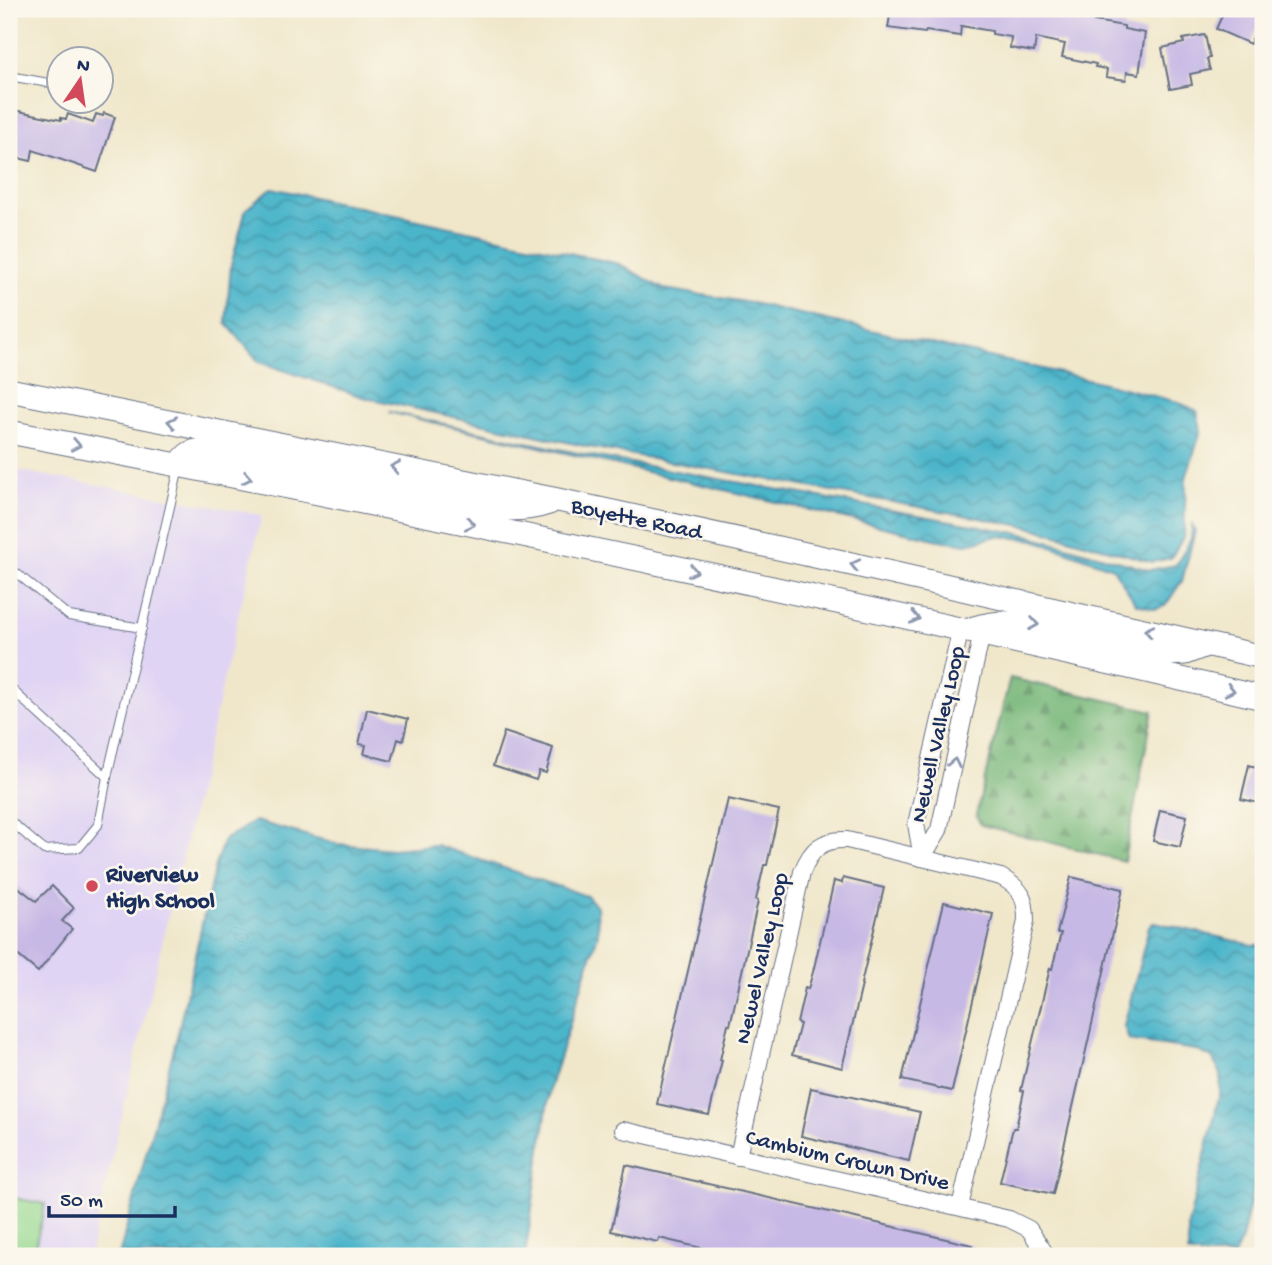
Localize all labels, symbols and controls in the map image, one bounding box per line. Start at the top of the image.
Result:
north arrow [46,46,116,116]
text: N [74,54,92,79]
one-way arrow [166,416,178,431]
one-way arrow [70,436,82,451]
one-way arrow [389,461,401,476]
one-way arrow [241,470,253,485]
street label: Boyette Road [567,493,706,548]
one-way arrow [464,515,476,530]
one-way arrow [849,558,861,573]
one-way arrow [686,563,698,577]
one-way arrow [909,610,921,625]
one-way arrow [1028,617,1040,632]
one-way arrow [1143,625,1155,639]
street label: Newell Valley Loop [906,644,973,826]
one-way arrow [1224,682,1236,696]
one-way arrow [946,757,960,769]
place label: Riverview High School [105,863,215,916]
street label: Newel Valley Loop [731,870,796,1047]
marker: Riverview High School [84,878,100,894]
street label: Cambium Crown Drive [743,1125,953,1198]
scale bar [49,1174,175,1218]
text: 50 m [60,1190,103,1215]

